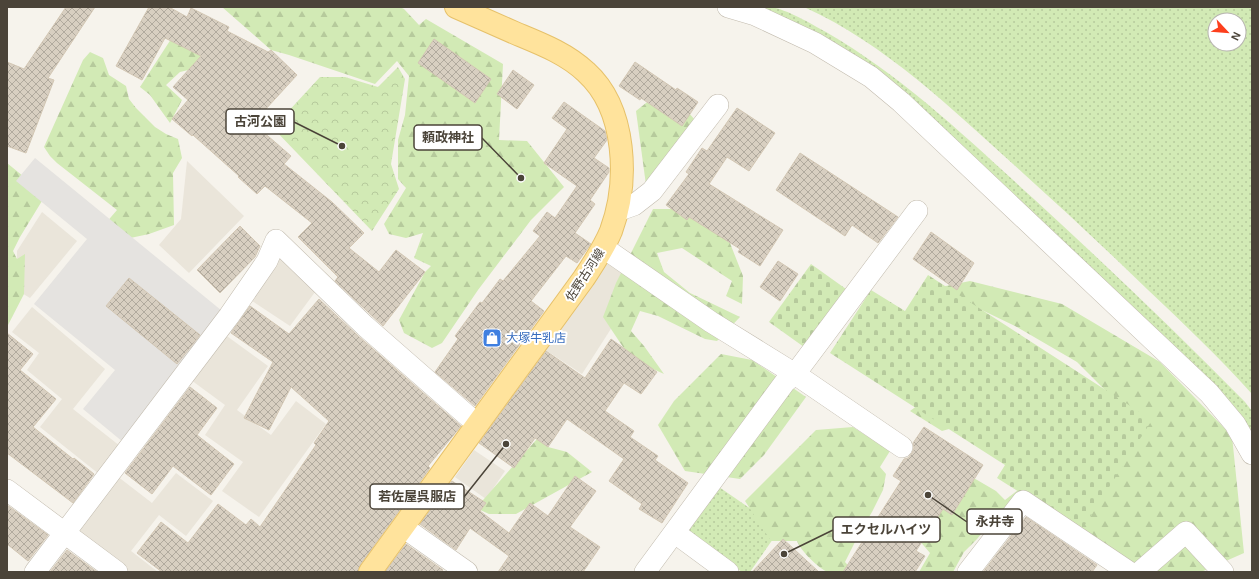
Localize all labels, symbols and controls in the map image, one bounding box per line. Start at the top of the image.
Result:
north arrow [1207,12,1247,52]
text: N [1229,30,1243,43]
callout: 古河公園 [226,109,294,134]
text: 古河公園 [234,114,286,129]
callout: 頼政神社 [414,125,482,150]
text: 頼政神社 [422,130,474,145]
street label: 佐野古河線 [563,246,607,304]
shop icon: 大塚牛乳店 [481,327,503,349]
place label: 大塚牛乳店 [506,331,566,345]
callout: 若佐屋呉服店 [370,484,464,509]
text: 若佐屋呉服店 [378,489,456,504]
callout: 永井寺 [967,509,1022,534]
text: 永井寺 [975,514,1015,529]
callout: エクセルハイツ [833,517,940,542]
text: エクセルハイツ [841,522,931,537]

